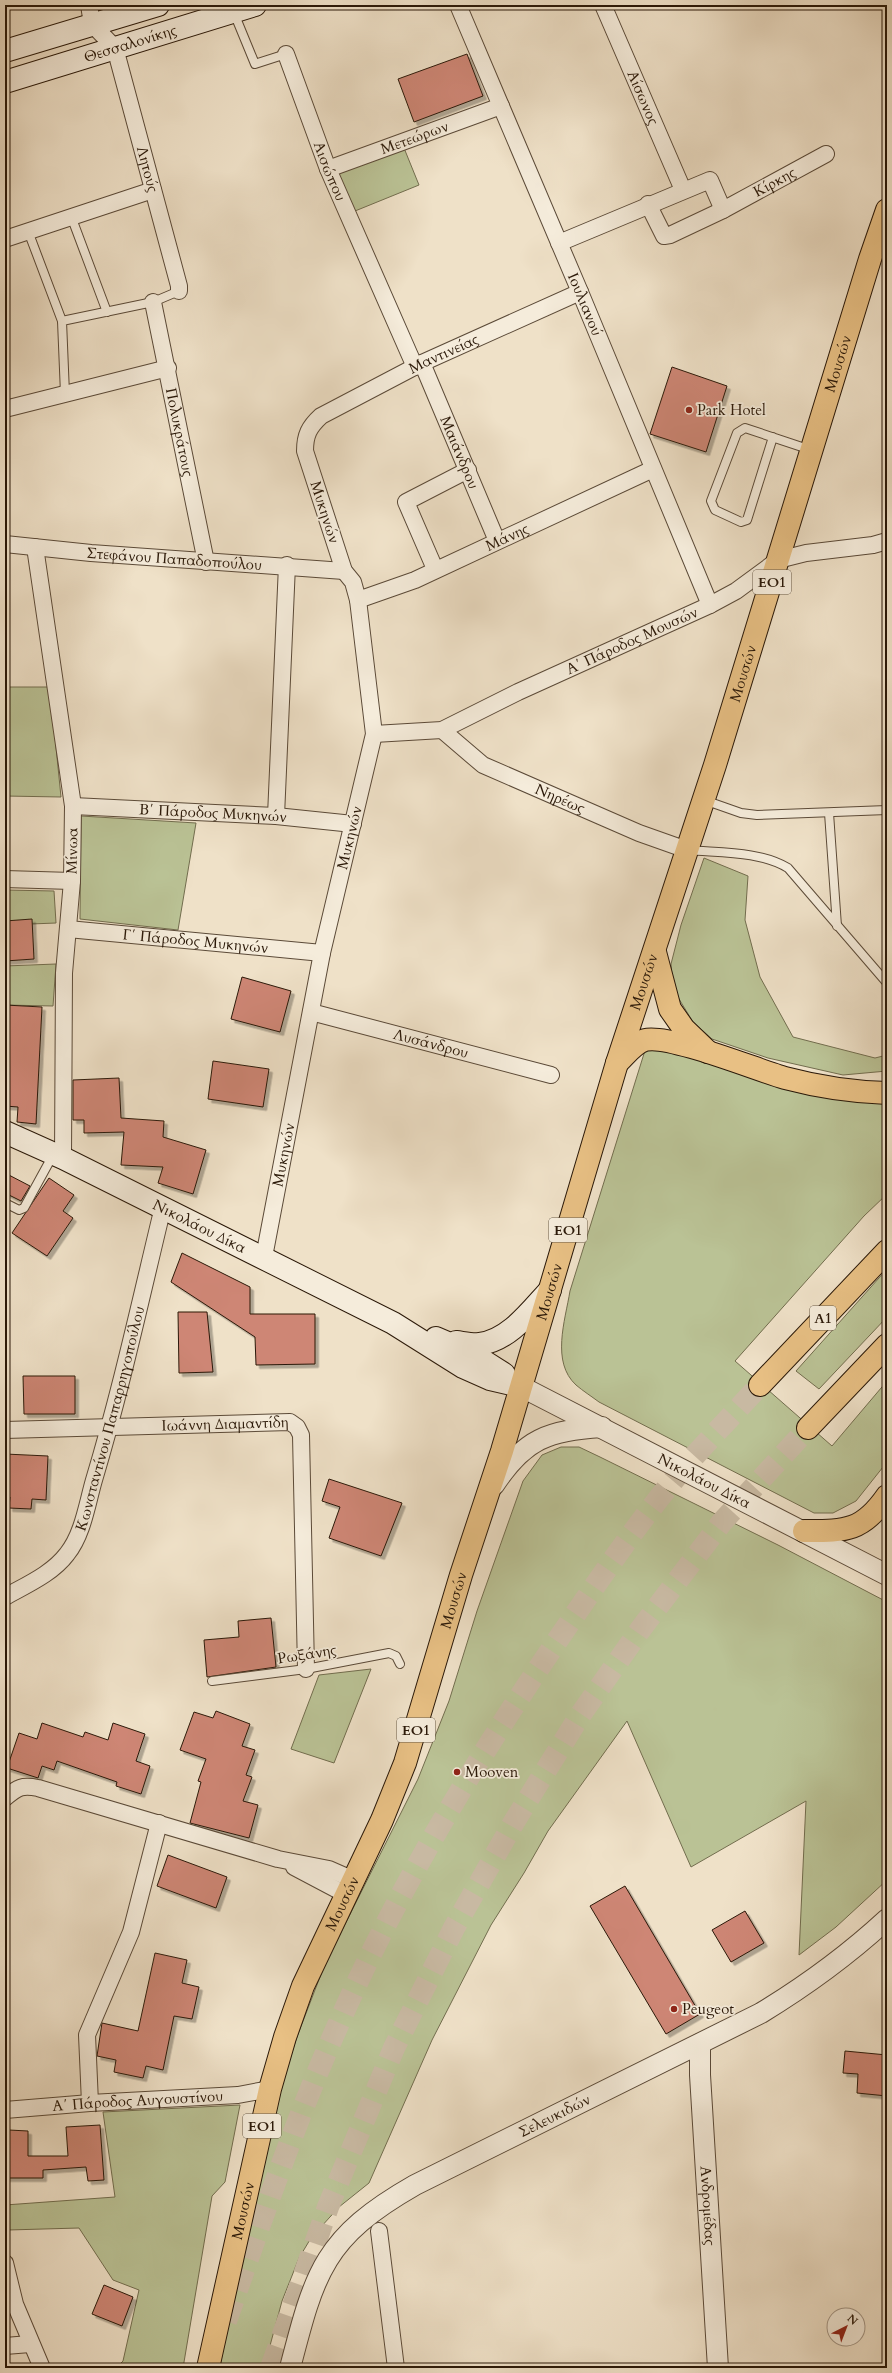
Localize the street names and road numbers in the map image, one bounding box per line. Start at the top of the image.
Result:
street label: Θεσσαλονίκης [81,20,180,67]
street label: Αίσωνος [622,67,664,129]
street label: Μετεώρων [378,116,451,159]
street label: Αισώπου [309,139,351,204]
street label: Λητούς [132,144,164,195]
street label: Κίρκης [750,162,800,202]
street label: Ιουλιανού [563,270,607,339]
street label: Μαντινείας [405,329,482,378]
street label: Μουσών [820,333,856,395]
street label: Πολυκράτους [161,386,198,479]
street label: Μαιάνδρου [435,413,484,492]
street label: Μυκηνών [306,478,344,546]
street label: Μάνης [482,518,533,556]
street label: Στεφάνου Παπαδοπούλου [86,543,263,575]
road number: ΕΟ1 [753,570,791,594]
street label: Α΄ Πάροδος Μουσών [563,602,701,679]
street label: Μουσών [725,643,761,704]
street label: Νηρέως [532,779,589,818]
street label: Β΄ Πάροδος Μυκηνών [138,799,288,827]
street label: Μυκηνών [332,804,367,871]
street label: Μίνωα [62,828,82,874]
street label: Γ΄ Πάροδος Μυκηνών [122,924,269,958]
street label: Μουσών [625,951,662,1013]
street label: Λυσάνδρου [391,1024,471,1063]
street label: Μυκηνών [268,1121,299,1188]
street label: Νικολάου Δίκα [149,1194,249,1258]
road number: ΕΟ1 [549,1218,587,1242]
street label: Μουσών [531,1261,567,1323]
street label: Κωνσταντίνου Παπαρρηγοπούλου [71,1304,149,1534]
road number: Α1 [810,1306,836,1330]
street label: Ιωάννη Διαμαντίδη [161,1412,289,1436]
street label: Νικολάου Δίκα [654,1449,754,1513]
street label: Μουσών [436,1570,471,1631]
street label: Ρωξάνης [276,1639,339,1669]
road number: ΕΟ1 [397,1718,435,1742]
street label: Μουσών [321,1873,364,1934]
street label: Α΄ Πάροδος Αυγουστίνου [52,2086,224,2116]
street label: Σελευκιδών [515,2089,594,2142]
road number: ΕΟ1 [243,2114,281,2138]
street label: Ανδρομέδας [696,2165,720,2247]
street label: Μουσών [227,2180,259,2241]

